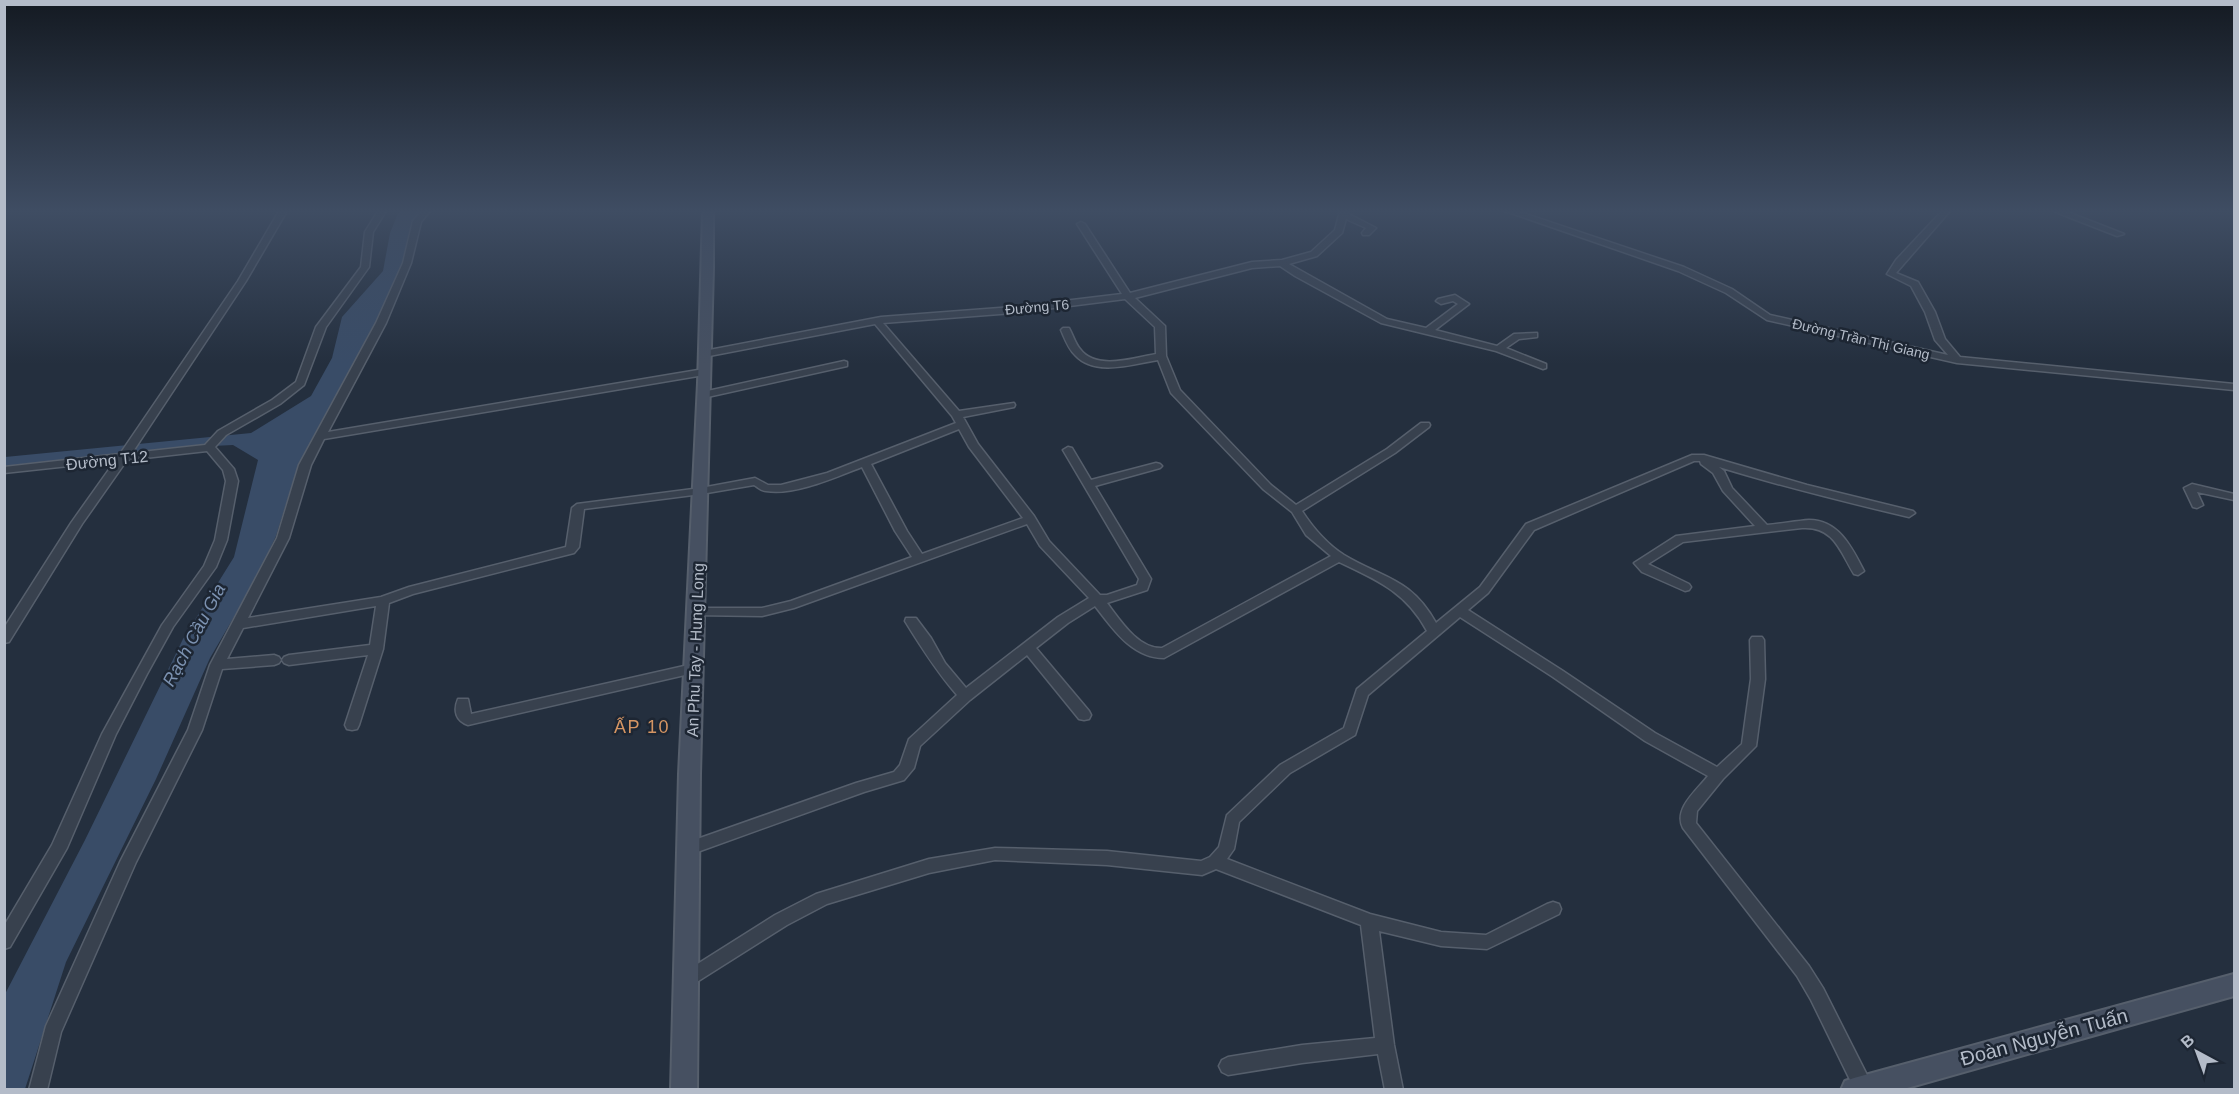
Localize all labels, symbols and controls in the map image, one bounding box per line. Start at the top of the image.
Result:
street label: Đường T6 [1004,296,1070,318]
street label: Đường Trần Thị Giang [1791,315,1931,363]
street label: Đường T12 [65,448,149,473]
street label: An Phu Tay - Hung Long [684,563,707,737]
water label: Rạch Cầu Gia [159,580,229,690]
district label: ẤP 10 [614,716,670,737]
street label: Đoàn Nguyễn Tuấn [1958,1004,2130,1070]
north arrow [2167,1022,2227,1082]
text: B [2178,1031,2197,1051]

